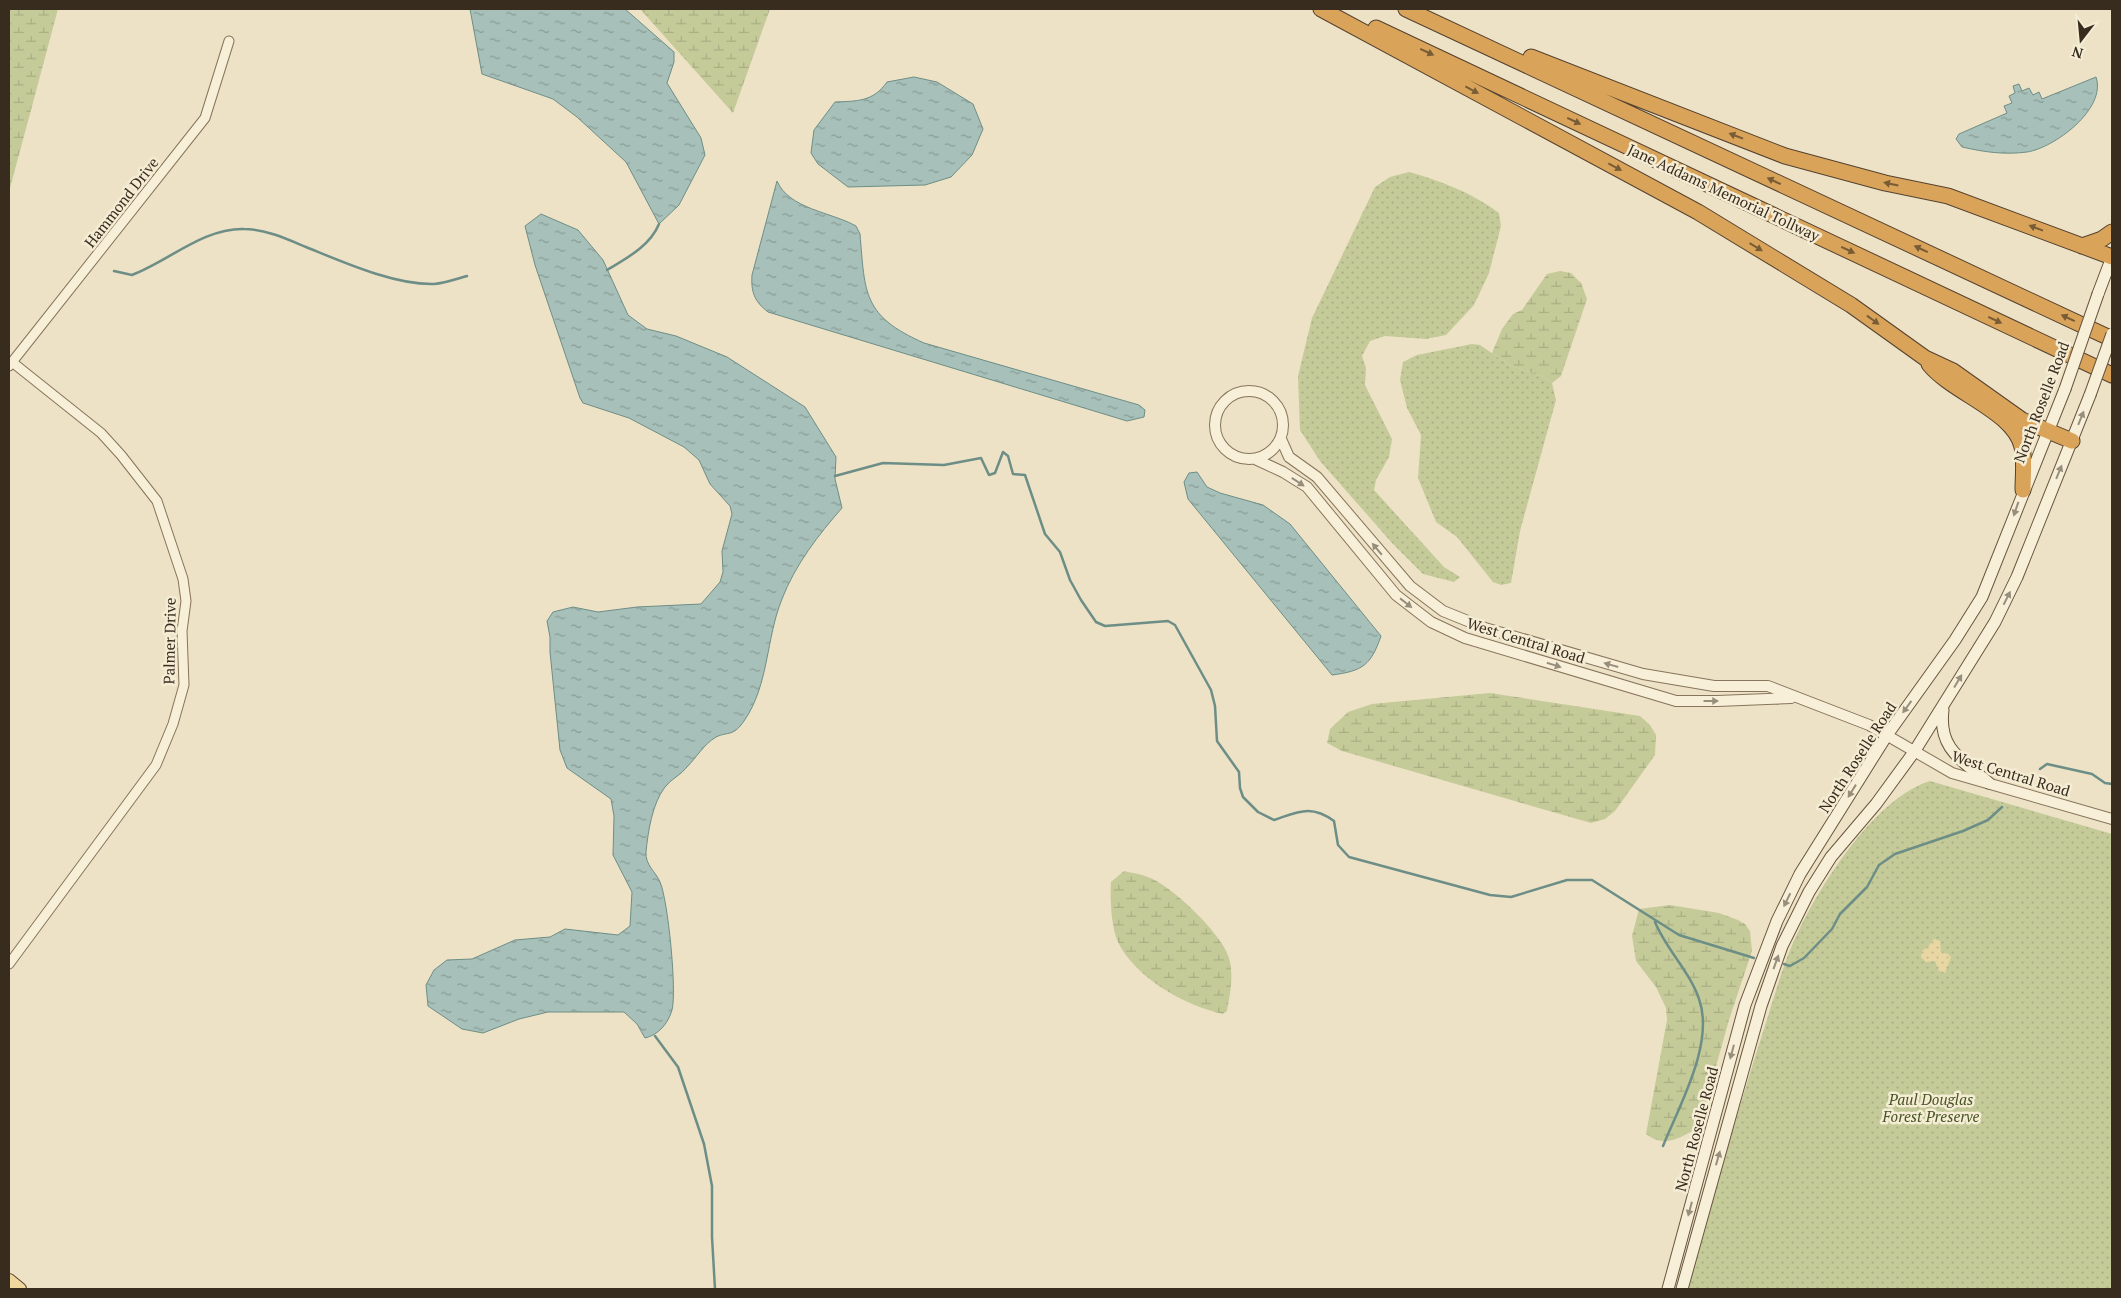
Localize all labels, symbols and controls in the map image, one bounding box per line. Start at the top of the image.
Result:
north arrow [2056,15,2106,65]
text: N [2069,42,2085,64]
one-way arrow [1420,48,1435,56]
one-way arrow [1464,86,1479,94]
one-way arrow [1567,118,1581,126]
one-way arrow [1729,132,1743,140]
street label: Jane Addams Memorial Tollway [1625,139,1824,246]
street label: Hammond Drive [79,153,163,251]
one-way arrow [1607,163,1622,171]
one-way arrow [1767,176,1781,184]
one-way arrow [1884,180,1899,188]
one-way arrow [2029,224,2043,232]
one-way arrow [1750,243,1763,252]
one-way arrow [1914,245,1928,253]
one-way arrow [1841,247,1855,255]
one-way arrow [2061,314,2075,322]
one-way arrow [1866,315,1879,326]
one-way arrow [1988,316,2002,324]
street label: North Roselle Road [2009,339,2073,465]
one-way arrow [2077,411,2085,425]
one-way arrow [2055,464,2063,479]
one-way arrow [1292,477,1305,486]
one-way arrow [2012,502,2019,517]
one-way arrow [1372,543,1383,556]
one-way arrow [2003,591,2011,605]
street label: Palmer Drive [158,597,180,685]
one-way arrow [1399,597,1412,608]
street label: West Central Road [1464,613,1588,667]
one-way arrow [1603,660,1618,668]
one-way arrow [1546,661,1561,669]
one-way arrow [1954,674,1963,687]
one-way arrow [1703,697,1719,705]
street label: North Roselle Road [1814,698,1900,816]
one-way arrow [1902,700,1913,713]
street label: West Central Road [1949,746,2073,800]
one-way arrow [1847,785,1857,798]
one-way arrow [1782,893,1790,907]
one-way arrow [1773,954,1780,969]
one-way arrow [1728,1044,1736,1059]
street label: North Roselle Road [1670,1064,1722,1194]
park label: Paul Douglas Forest Preserve [1882,1089,1980,1126]
one-way arrow [1715,1151,1723,1166]
one-way arrow [1686,1201,1694,1216]

